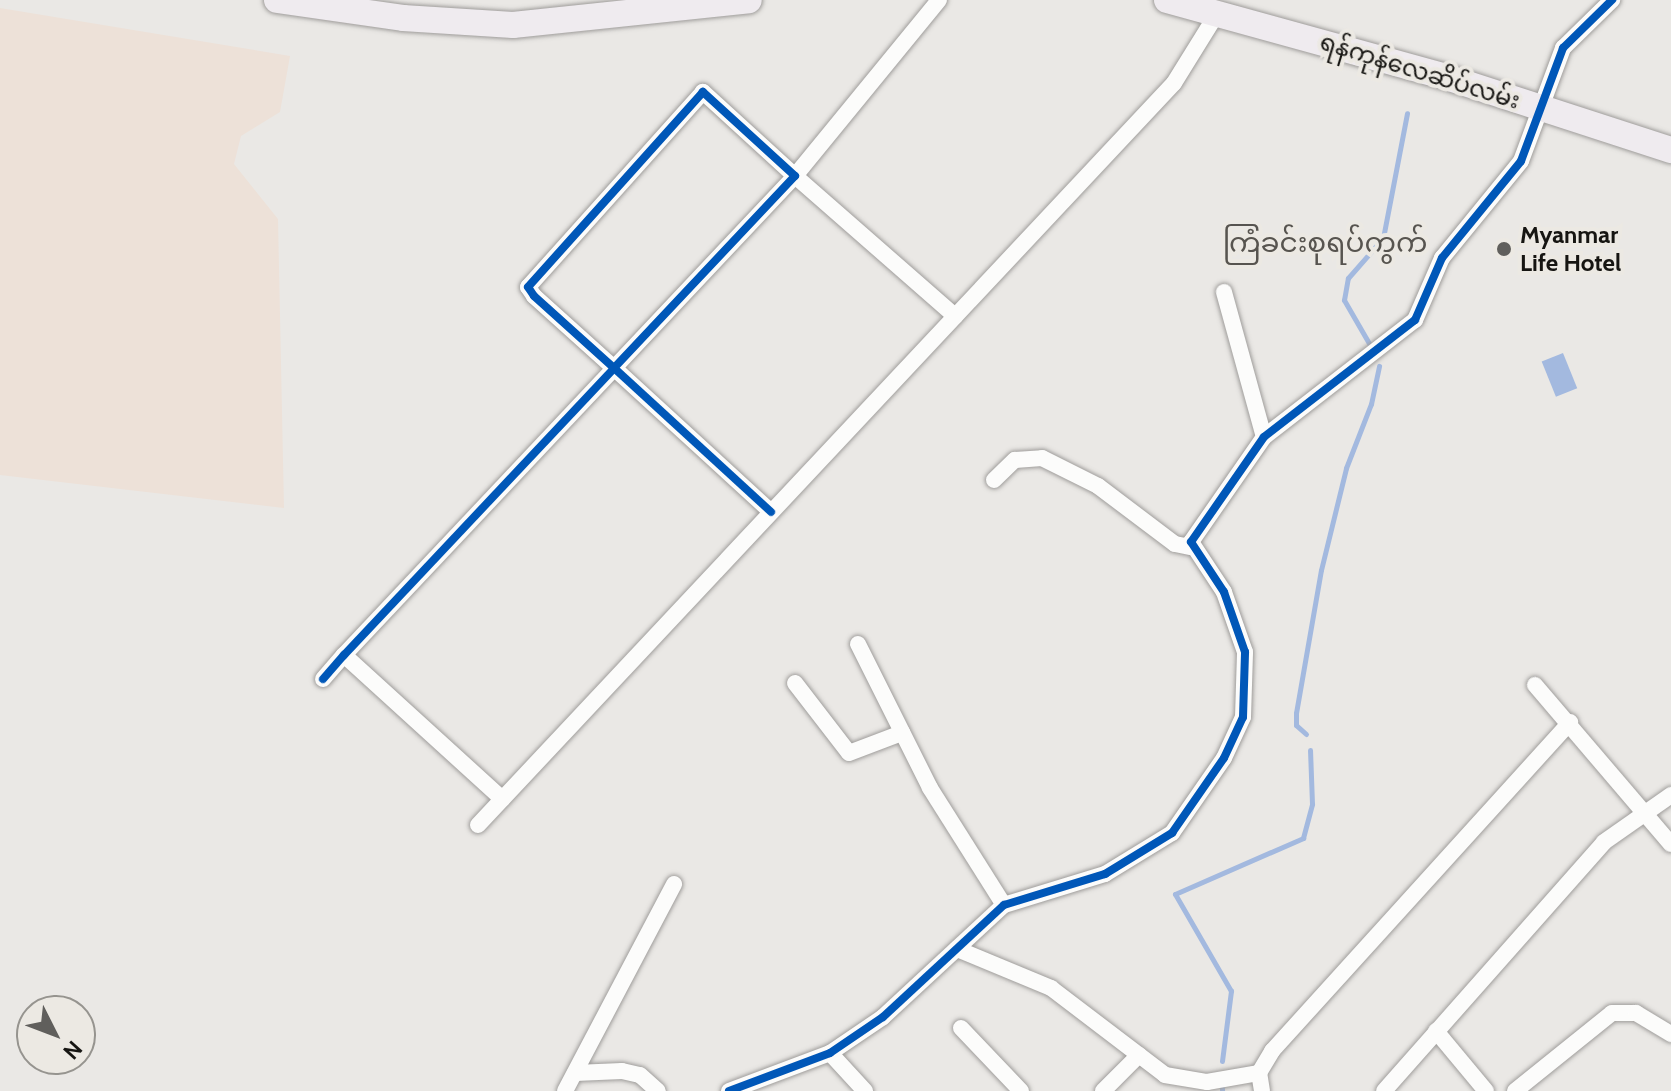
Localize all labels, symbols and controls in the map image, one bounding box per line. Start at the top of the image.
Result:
street label: ရန်ကုန်လေဆိပ်လမ်း [1317,27,1523,115]
place label: Myanmar Life Hotel [1520,221,1621,277]
district label: ကြံခင်းစုရပ်ကွက် [1223,225,1427,259]
marker: Myanmar Life Hotel [1495,240,1513,258]
north arrow [16,995,96,1075]
text: N [57,1035,88,1065]

